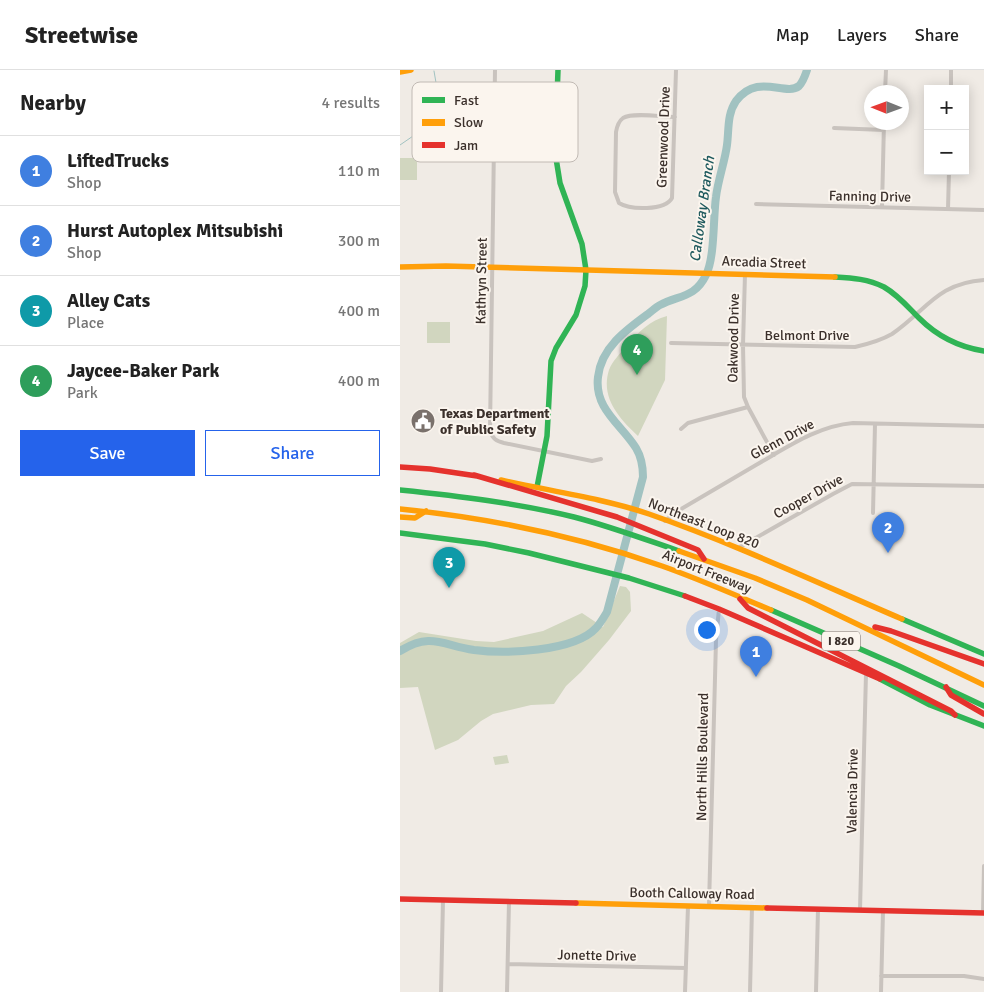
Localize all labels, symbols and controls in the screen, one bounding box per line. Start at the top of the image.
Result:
text: Streetwise [25,20,138,50]
text: Map [776,24,809,46]
text: Layers [837,24,887,46]
text: Share [915,24,959,46]
legend [412,82,578,162]
north arrow [864,85,909,130]
map controls [924,85,969,175]
button: + [924,85,969,130]
street label: Greenwood Drive [653,86,674,188]
text: Nearby [20,90,86,116]
text: Fast [454,92,479,109]
text: 4 results [321,93,380,113]
text: Slow [454,114,483,131]
button: − [924,130,969,175]
text: Jam [454,137,478,154]
text: LiftedTrucks [67,149,169,173]
water label: Calloway Branch [686,154,718,263]
text: 1 [32,161,40,181]
text: 110 m [338,161,380,181]
text: Shop [67,173,101,193]
street label: Fanning Drive [829,187,911,206]
text: Hurst Autoplex Mitsubishi [67,219,283,243]
text: 2 [32,231,40,251]
text: 300 m [338,231,380,251]
street label: Kathryn Street [472,237,491,325]
text: Shop [67,243,101,263]
street label: Arcadia Street [721,253,807,272]
text: Alley Cats [67,289,150,313]
street label: Oakwood Drive [724,293,743,383]
text: 3 [32,301,40,321]
text: 400 m [338,301,380,321]
text: Place [67,313,104,333]
street label: Belmont Drive [765,327,849,344]
pin: 4 [621,334,653,375]
text: Jaycee-Baker Park [67,359,219,383]
text: 4 [32,371,40,391]
text: 400 m [338,371,380,391]
text: Park [67,383,98,403]
place label: Texas Department of Public Safety [440,405,550,438]
public building icon: Texas Department of Public Safety [410,408,436,434]
street label: Glenn Drive [747,416,817,463]
button: Save [20,430,195,476]
button: Share [205,430,380,476]
street label: Cooper Drive [770,470,846,523]
street label: Northeast Loop 820 [646,494,762,552]
pin: 2 [872,512,904,553]
street label: Airport Freeway [660,546,754,597]
pin: 3 [433,547,465,588]
your location [694,617,720,643]
road number: I 820 [822,632,860,650]
pin: 1 [740,636,772,677]
street label: North Hills Boulevard [693,693,712,821]
street label: Valencia Drive [843,748,862,834]
street label: Booth Calloway Road [629,884,755,903]
street label: Jonette Drive [557,946,637,965]

